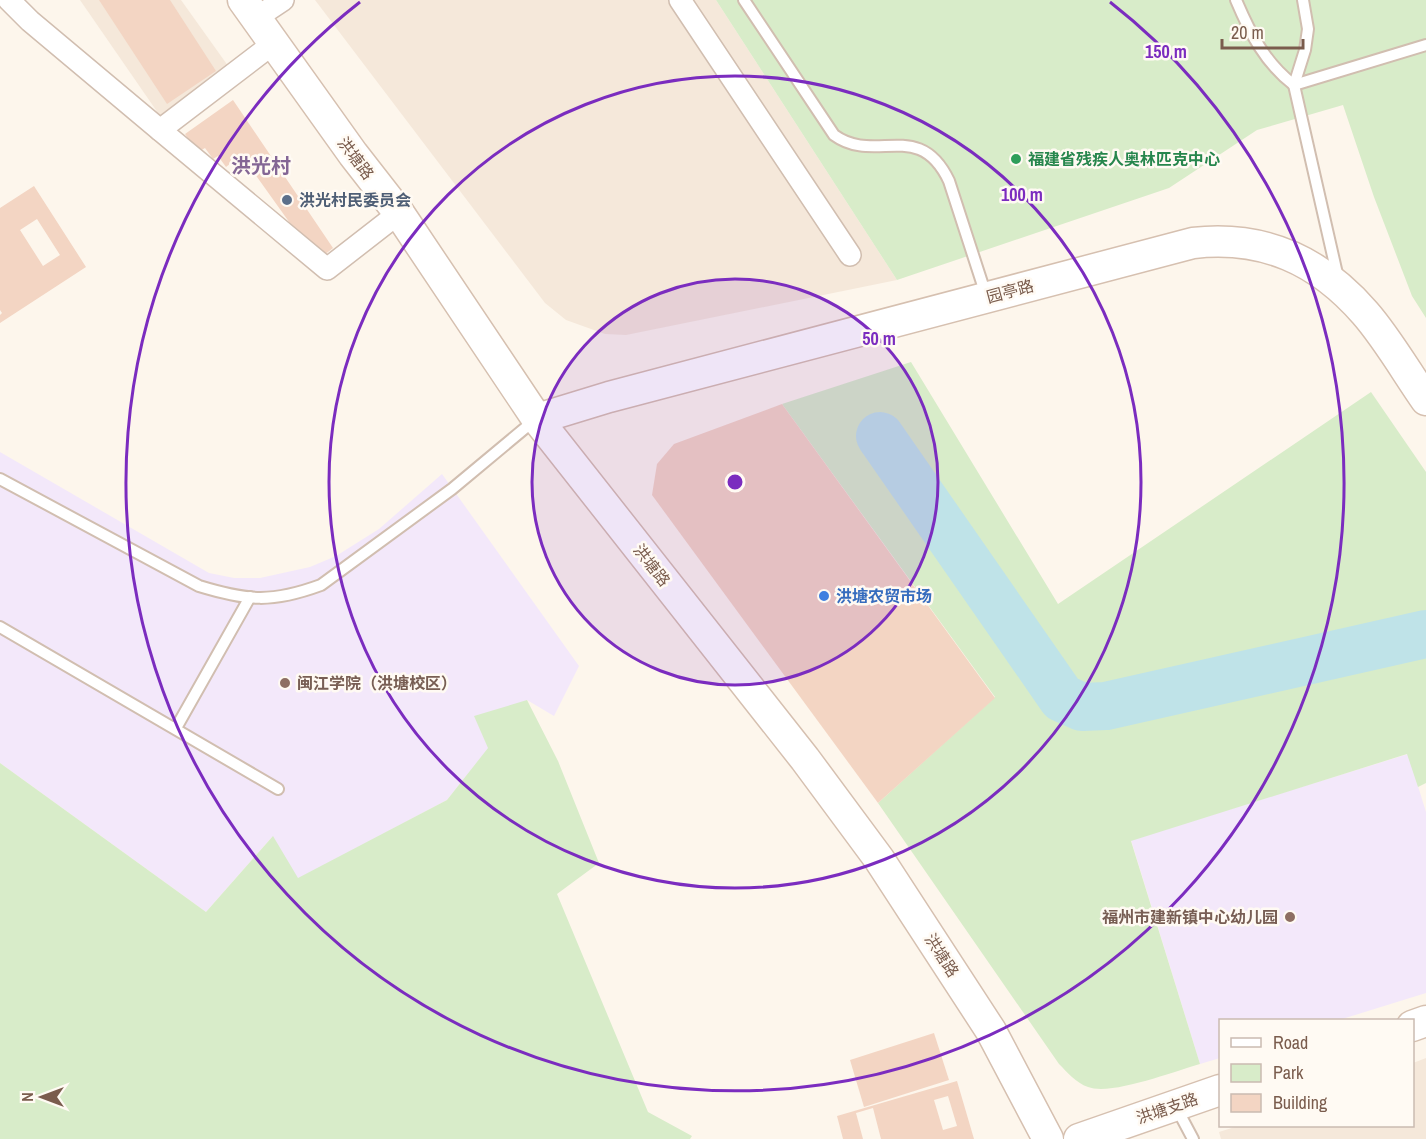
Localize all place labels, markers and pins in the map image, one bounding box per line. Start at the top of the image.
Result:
place label: 福建省残疾人奥林匹克中心 [1028,148,1220,170]
marker: 福建省残疾人奥林匹克中心 [1009,152,1023,166]
place label: 洪光村民委员会 [299,189,411,211]
marker: 洪光村民委员会 [280,193,294,207]
centre of rings [725,472,745,492]
place label: 洪塘农贸市场 [836,585,932,607]
marker: 洪塘农贸市场 [817,589,831,603]
place label: 闽江学院（洪塘校区） [297,672,457,694]
marker: 闽江学院（洪塘校区） [278,676,292,690]
place label: 福州市建新镇中心幼儿园 [1102,906,1278,928]
marker: 福州市建新镇中心幼儿园 [1283,910,1297,924]

